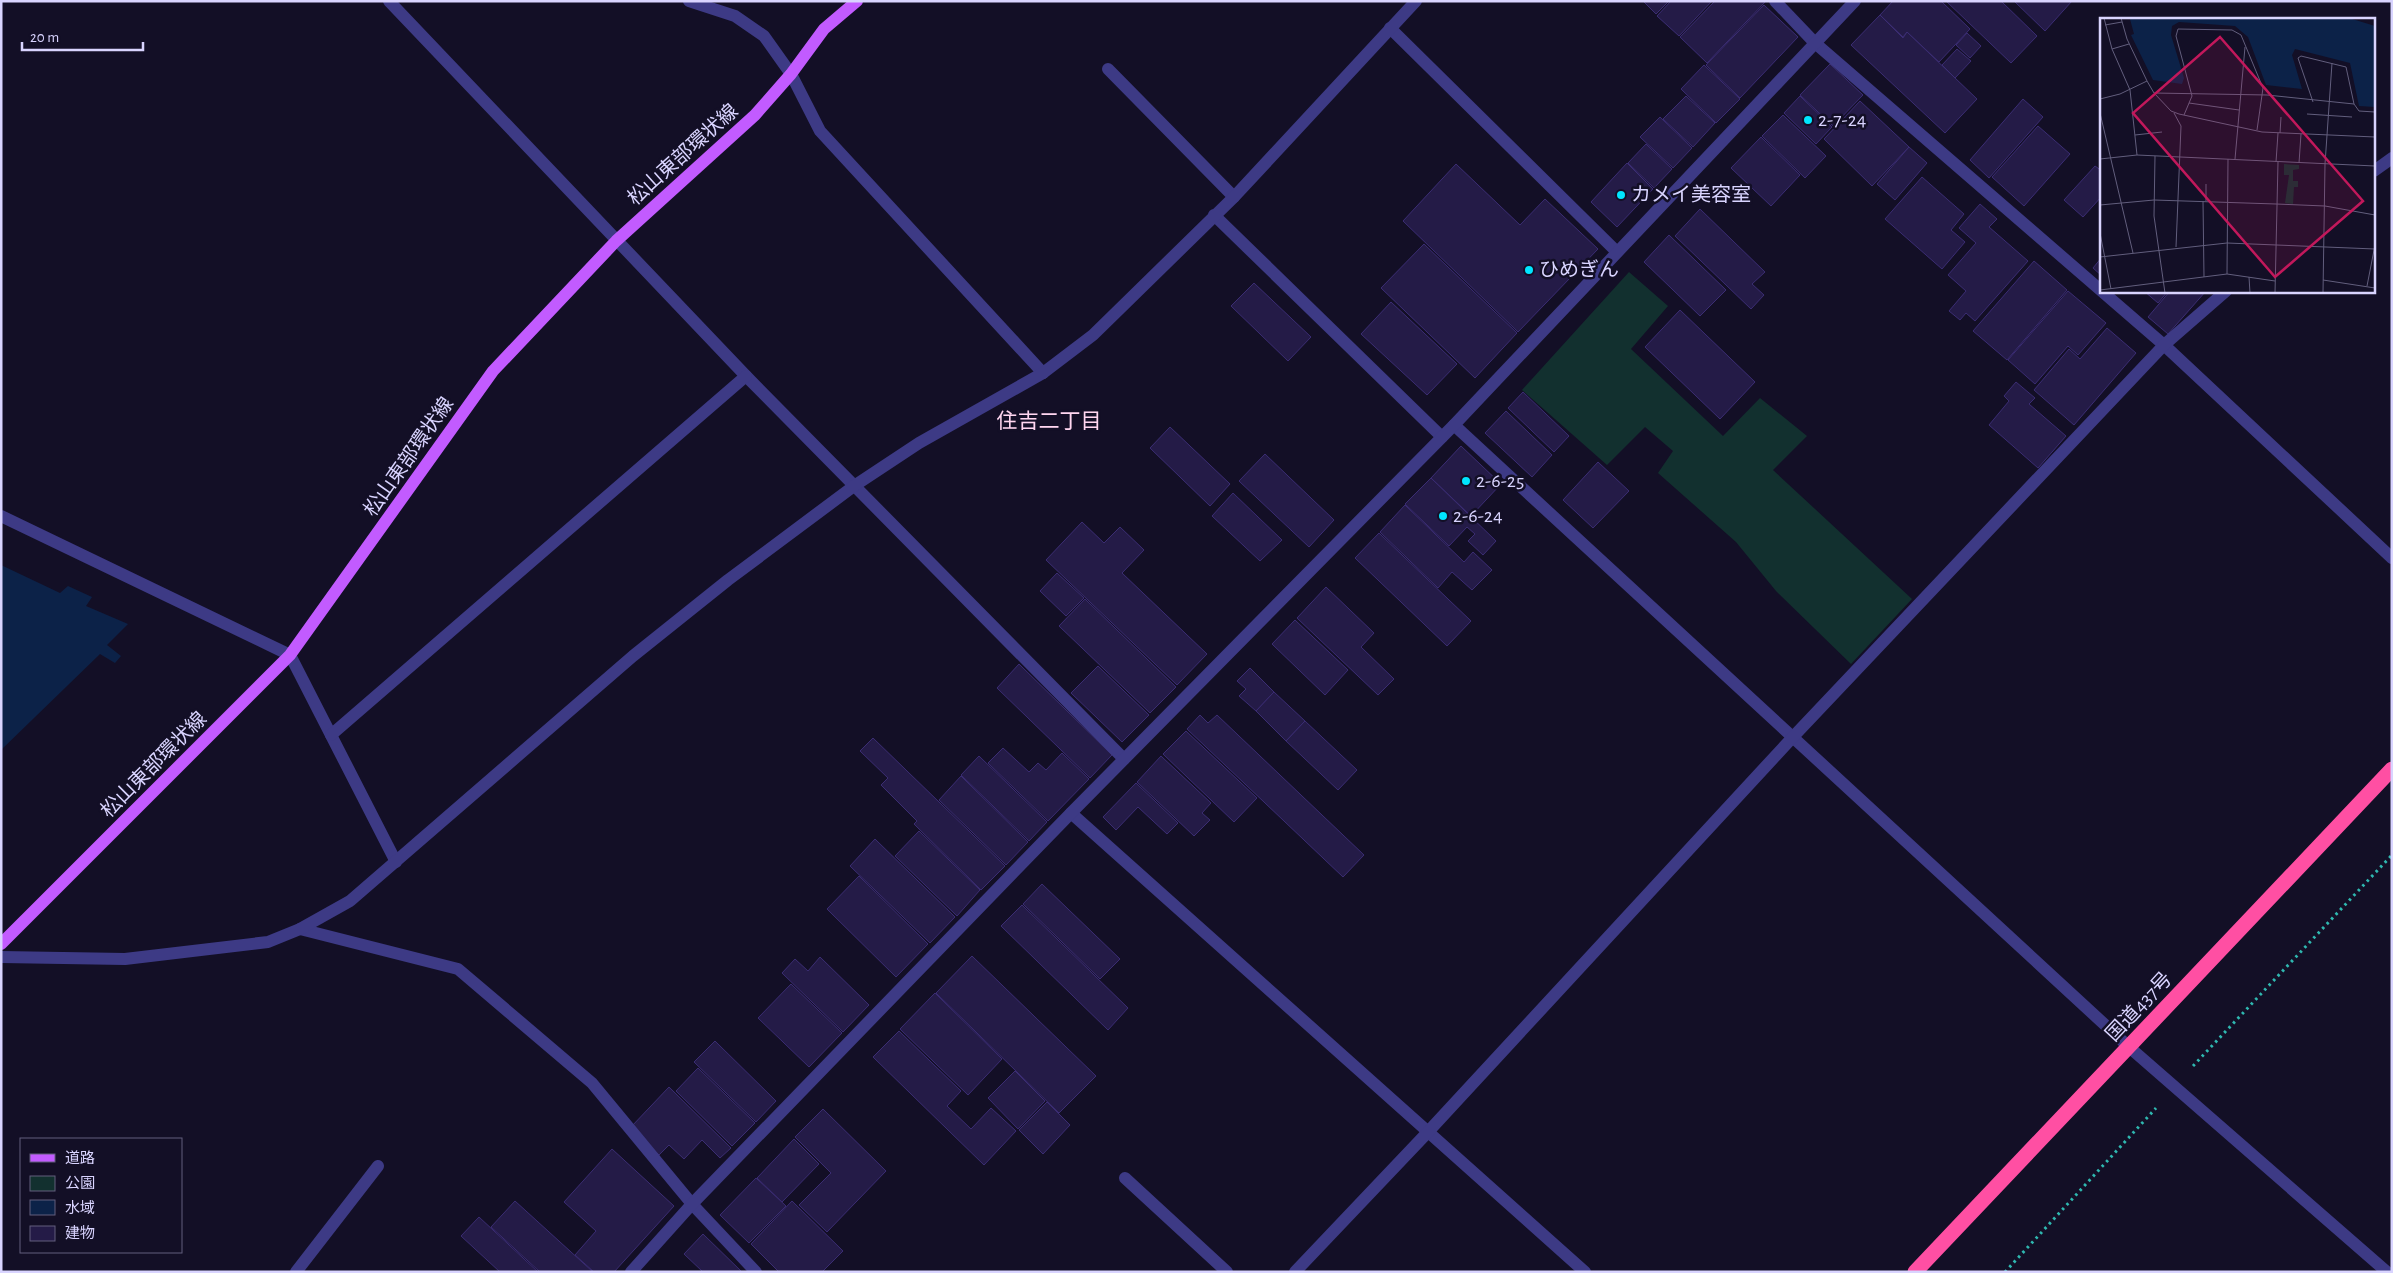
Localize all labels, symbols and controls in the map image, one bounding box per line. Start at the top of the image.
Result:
inset map [2100,18,2376,292]
scale bar [22,20,144,52]
text: 20 m [30,30,59,45]
street label: 松山東部環状線 [623,99,742,209]
place label: 2-7-24 [1818,110,1866,130]
marker: 2-7-24 [1802,114,1814,126]
place label: カメイ美容室 [1631,184,1751,205]
marker: カメイ美容室 [1615,189,1627,201]
place label: ひめぎん [1539,259,1619,280]
marker: ひめぎん [1523,264,1535,276]
street label: 松山東部環状線 [359,393,457,520]
district label: 住吉二丁目 [997,410,1102,432]
place label: 2-6-25 [1476,471,1524,491]
marker: 2-6-25 [1460,475,1472,487]
place label: 2-6-24 [1453,506,1503,526]
marker: 2-6-24 [1437,510,1449,522]
street label: 松山東部環状線 [96,707,211,822]
street label: 国道437号 [2102,968,2176,1045]
legend [20,1138,182,1253]
text: 道路 [65,1150,95,1166]
text: 公園 [65,1175,95,1191]
text: 水域 [65,1200,95,1216]
text: 建物 [65,1225,95,1241]

